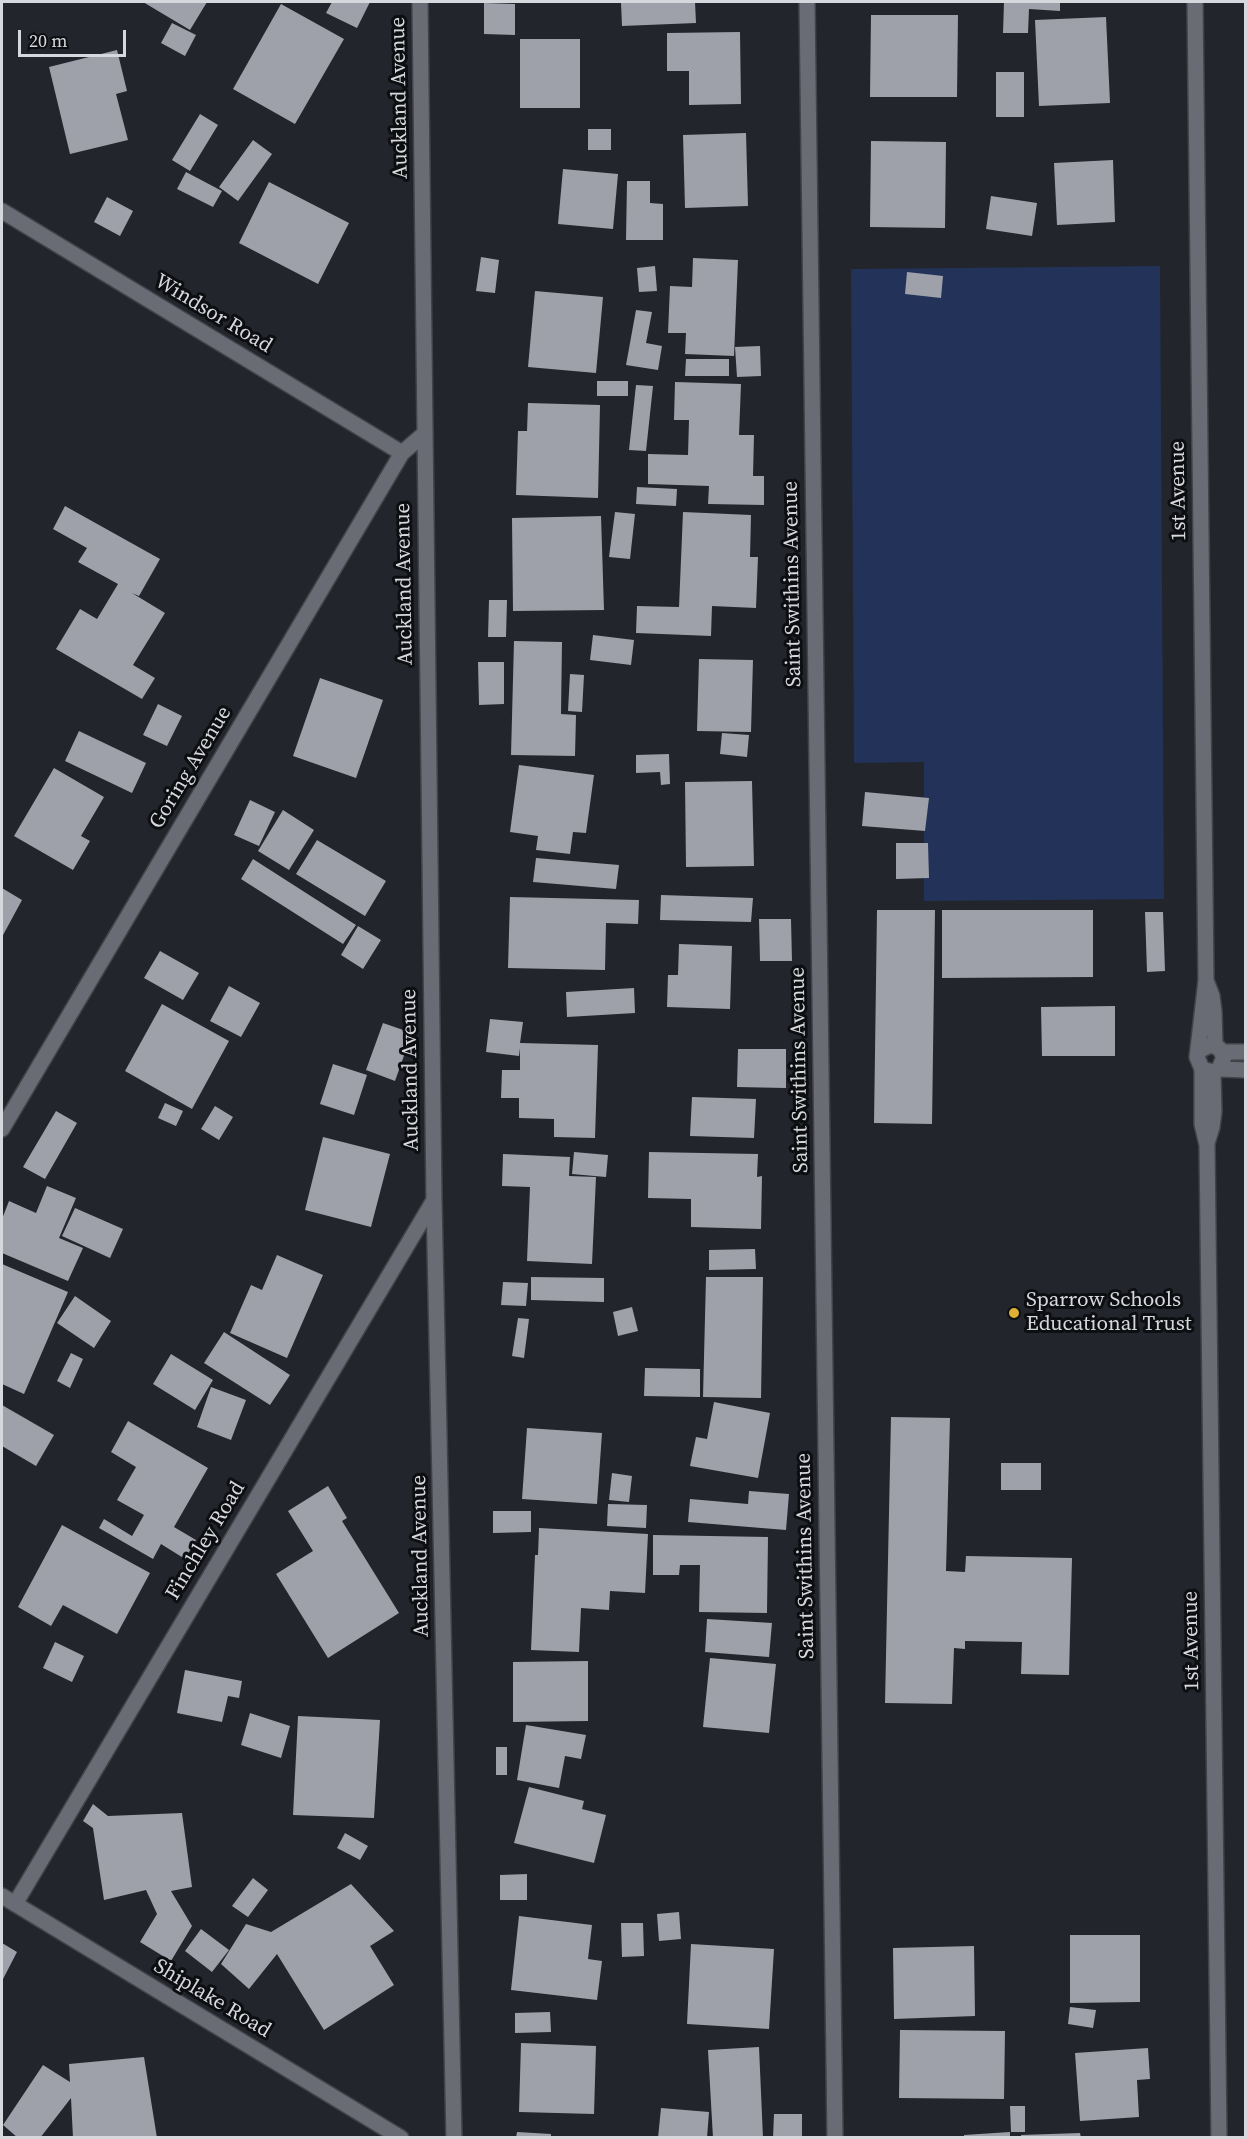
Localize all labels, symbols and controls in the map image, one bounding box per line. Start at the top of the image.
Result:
street label: Auckland Avenue [386,17,414,179]
scale bar [21,18,129,56]
text: 20 m [29,28,67,53]
street label: Windsor Road [150,269,276,359]
street label: 1st Avenue [1166,441,1192,541]
street label: Saint Swithins Avenue [779,481,807,687]
street label: Auckland Avenue [391,503,419,665]
street label: Goring Avenue [145,702,237,834]
street label: Saint Swithins Avenue [786,967,814,1173]
street label: Auckland Avenue [397,989,425,1151]
place label: Sparrow Schools Educational Trust [1026,1288,1192,1338]
marker: Sparrow Schools Educational Trust [1007,1306,1021,1320]
street label: Saint Swithins Avenue [792,1453,820,1659]
street label: Auckland Avenue [407,1475,435,1637]
street label: Finchley Road [161,1477,251,1605]
street label: 1st Avenue [1179,1591,1205,1691]
street label: Shiplake Road [149,1954,275,2044]

